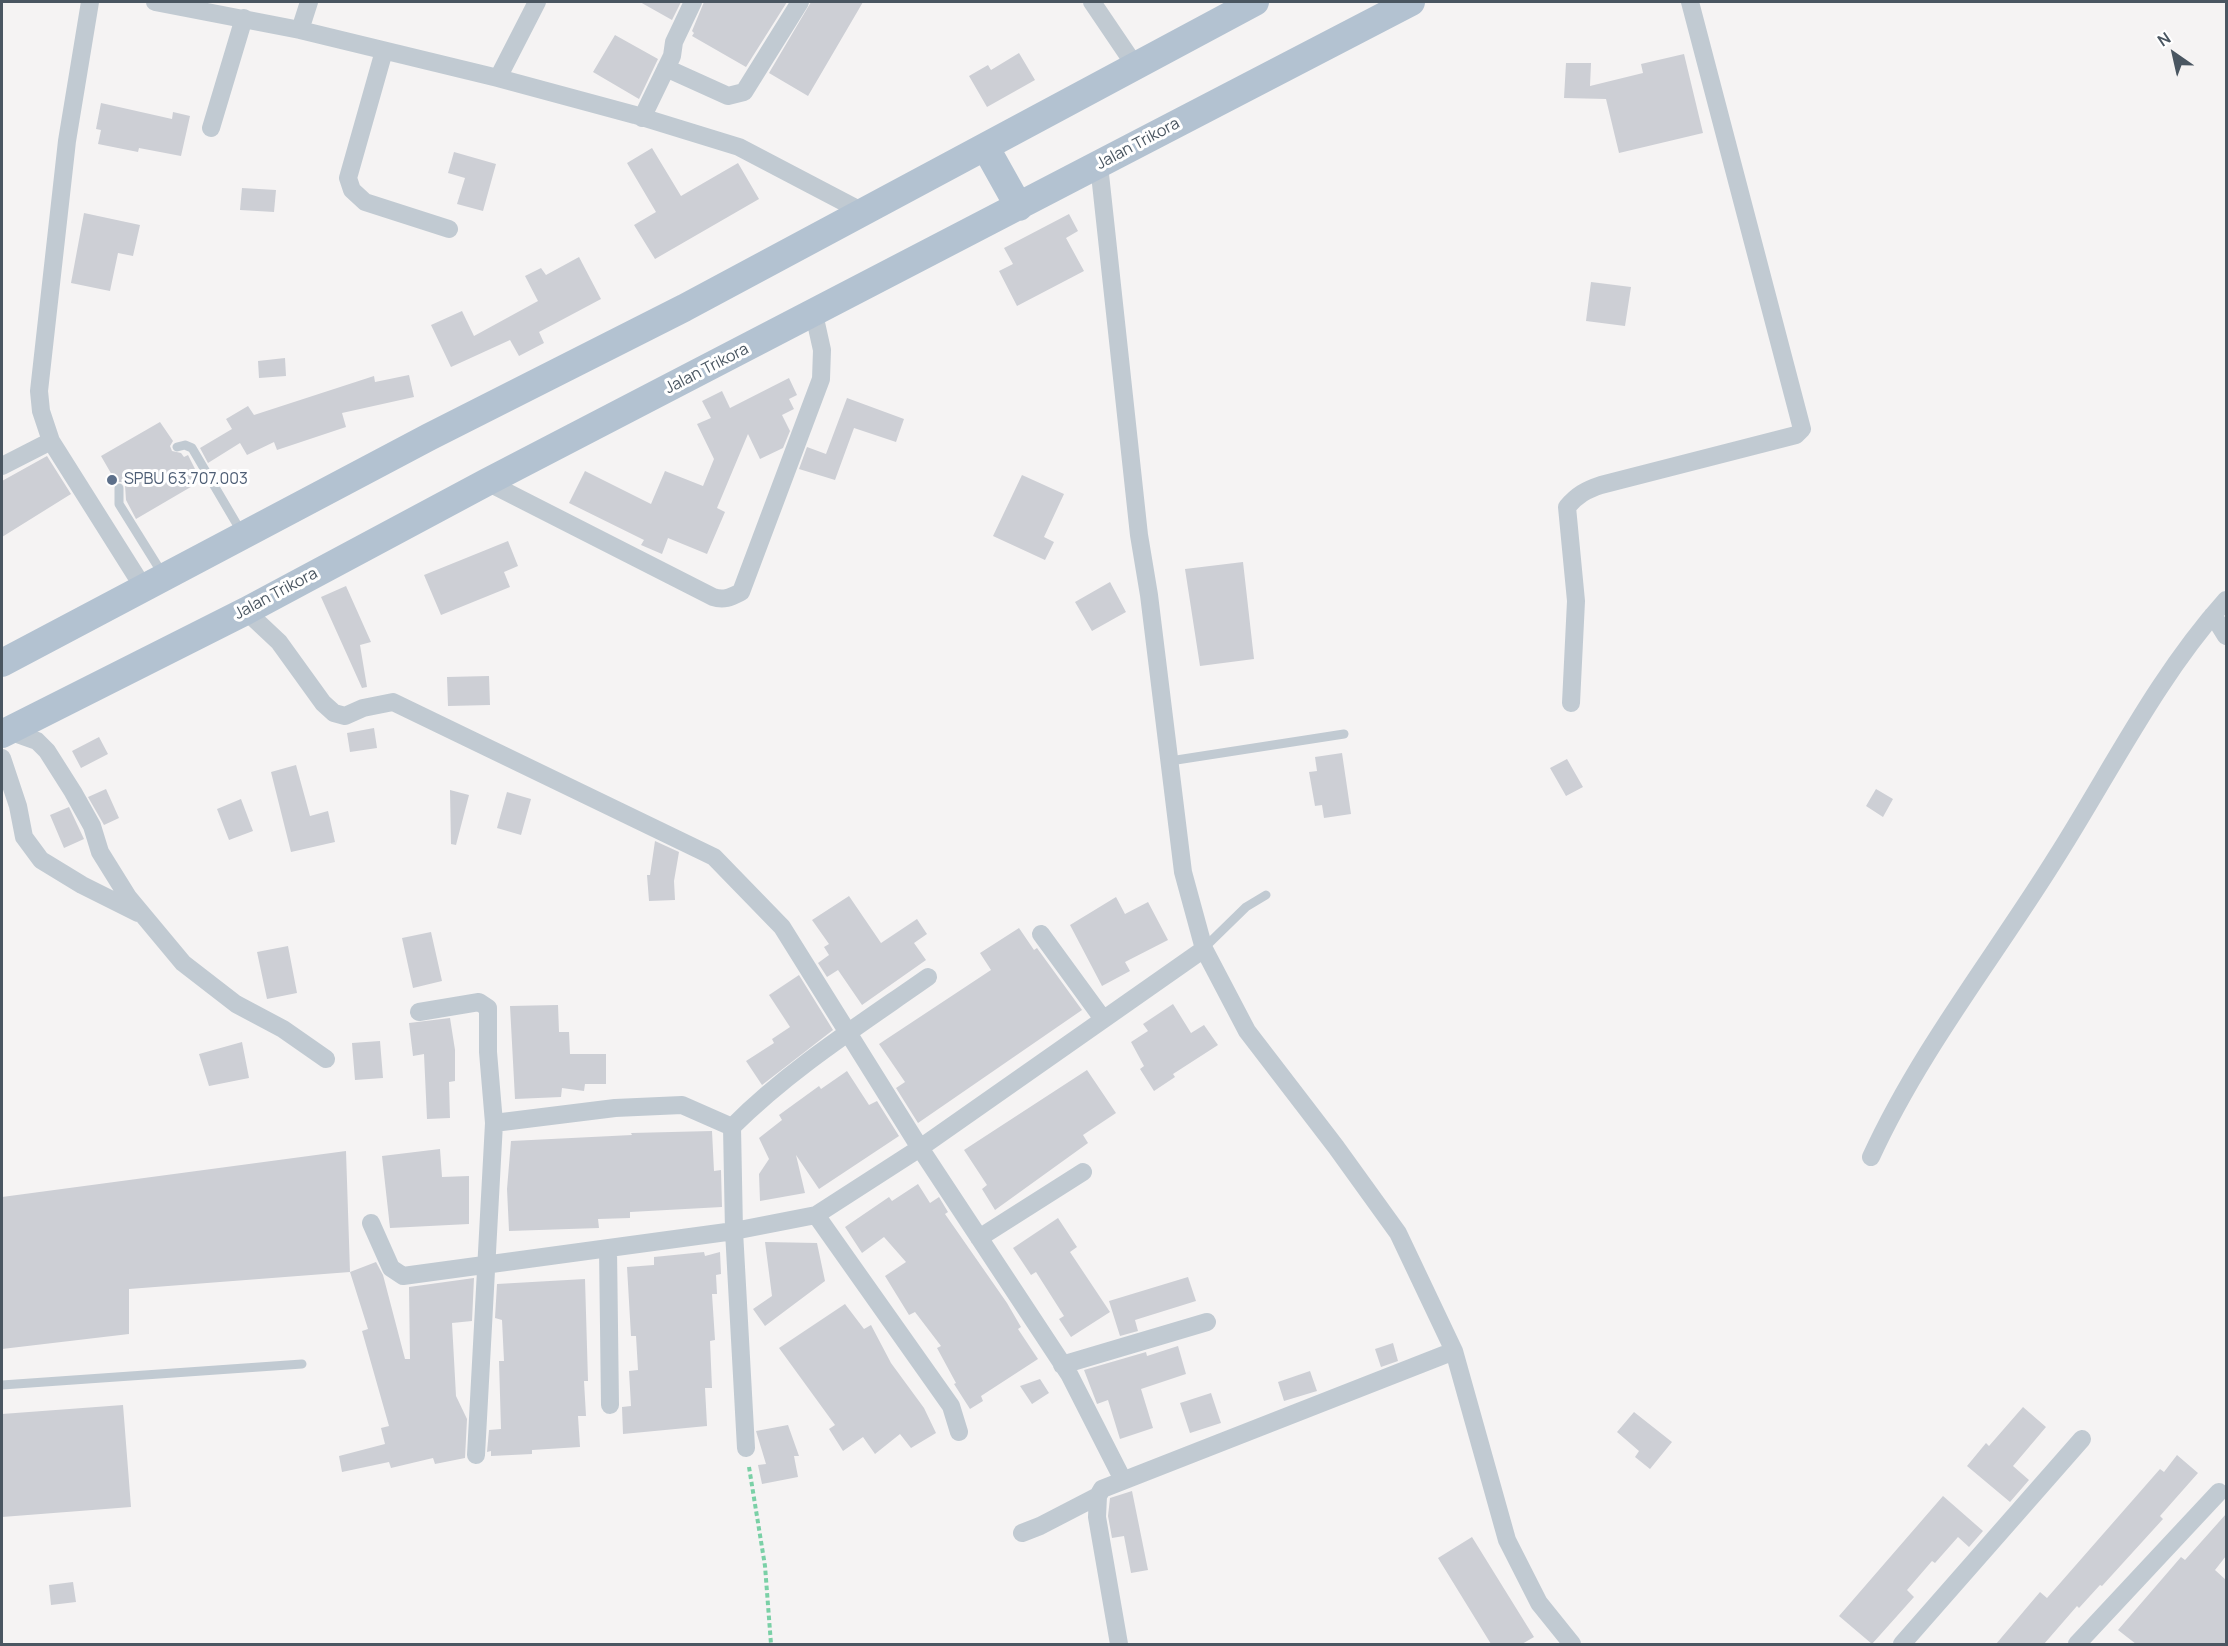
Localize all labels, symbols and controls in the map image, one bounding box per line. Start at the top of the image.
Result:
north arrow [2144,24,2204,84]
text: N [2153,27,2175,51]
street label: Jalan Trikora [1093,114,1183,174]
street label: Jalan Trikora [662,340,752,398]
place label: SPBU 63.707.003 [124,470,248,490]
marker: SPBU 63.707.003 [105,473,119,487]
street label: Jalan Trikora [231,564,321,624]

